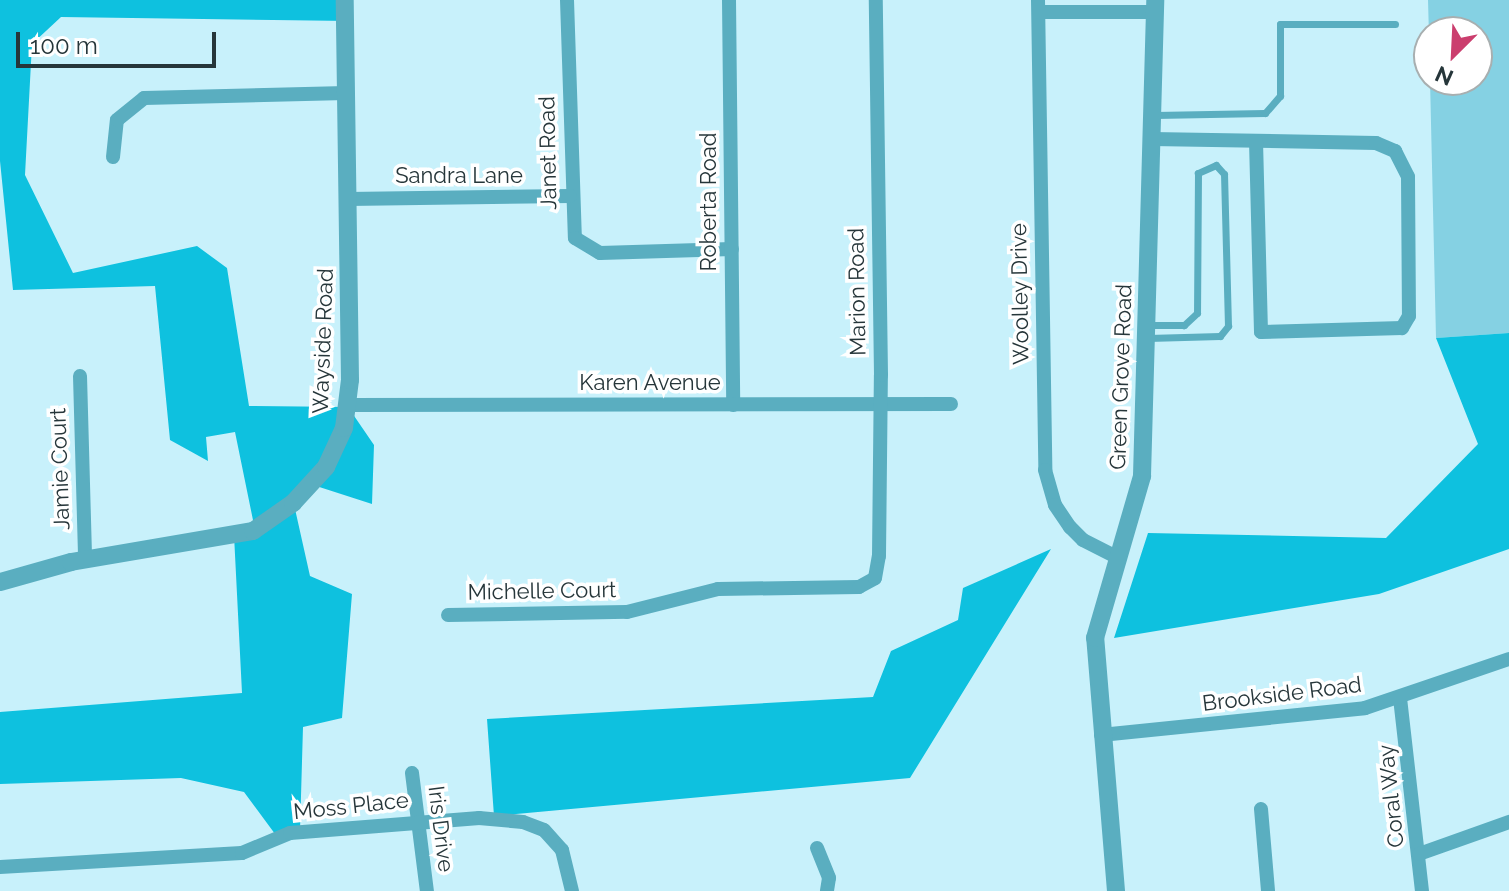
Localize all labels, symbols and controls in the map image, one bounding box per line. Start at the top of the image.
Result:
scale bar [20,16,220,66]
north arrow [1413,16,1493,96]
text: 100 m [30,31,98,60]
text: N [1431,61,1457,91]
street label: Janet Road [534,96,562,210]
street label: Roberta Road [696,132,722,272]
street label: Sandra Lane [395,163,523,189]
street label: Woolley Drive [1006,223,1034,365]
street label: Marion Road [843,228,871,356]
street label: Wayside Road [307,268,339,414]
street label: Green Grove Road [1105,284,1137,470]
street label: Karen Avenue [579,370,721,396]
street label: Jamie Court [45,407,75,531]
street label: Michelle Court [467,577,617,605]
street label: Brookside Road [1201,671,1363,717]
street label: Coral Way [1372,742,1410,850]
street label: Iris Drive [423,784,459,874]
street label: Moss Place [292,787,410,825]

